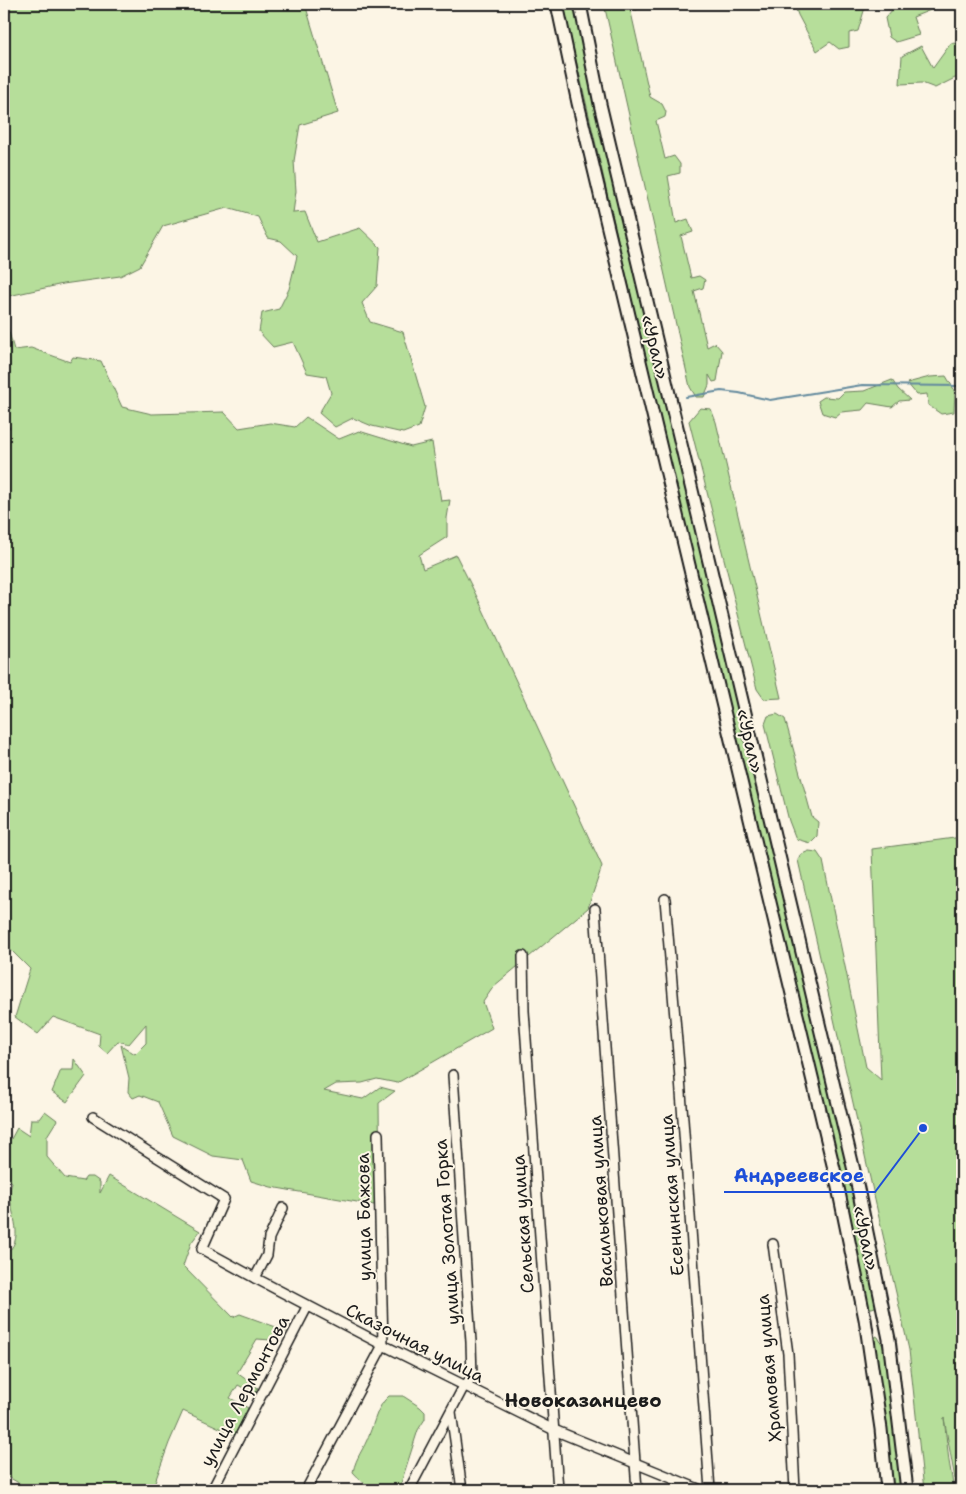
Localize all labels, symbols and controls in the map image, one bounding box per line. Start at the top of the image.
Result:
street label: «Урал» [635,312,675,382]
street label: «Урал» [731,707,769,775]
street label: Есенинская улица [654,1113,690,1277]
street label: Васильковая улица [583,1114,619,1288]
street label: улица Золотая Горка [429,1138,465,1326]
street label: улица Бажова [351,1153,377,1281]
street label: Сельская улица [506,1154,540,1294]
callout: Андреевское [724,1158,875,1192]
text: Андреевское [734,1163,864,1188]
street label: «Урал» [847,1204,885,1272]
street label: Храмовая улица [751,1293,787,1443]
street label: Сказочная улица [342,1298,488,1388]
street label: улица Лермонтова [195,1311,295,1471]
district label: Новоказанцево [504,1388,662,1413]

